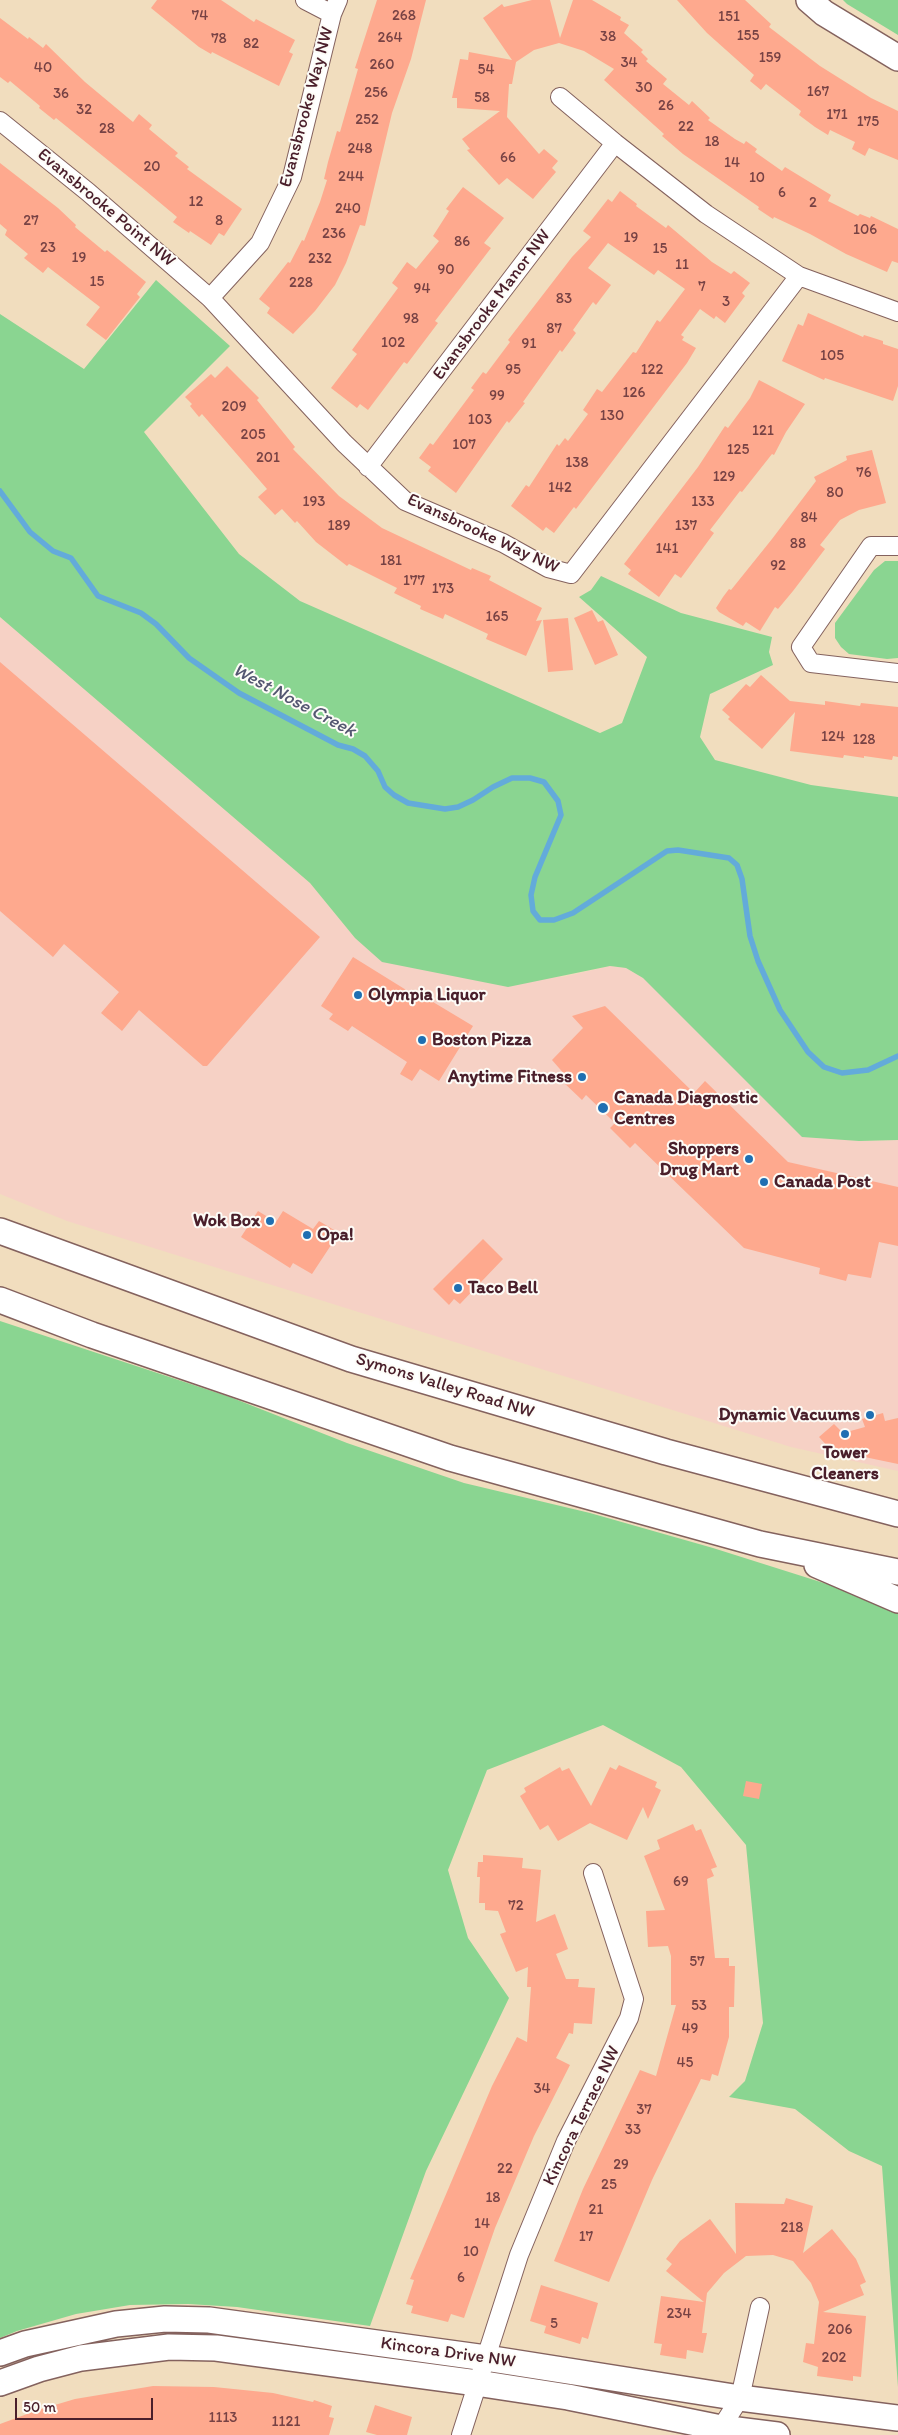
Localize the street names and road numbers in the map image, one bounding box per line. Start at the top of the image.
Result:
street label: Evansbrooke Way NW [275,24,339,190]
street label: Evansbrooke Point NW [33,144,179,272]
street label: Evansbrooke Manor NW [428,226,556,384]
street label: Evansbrooke Way NW [403,489,563,579]
street label: Symons Valley Road NW [353,1349,537,1423]
street label: Kincora Terrace NW [539,2043,625,2189]
street label: Kincora Drive NW [379,2333,517,2373]

